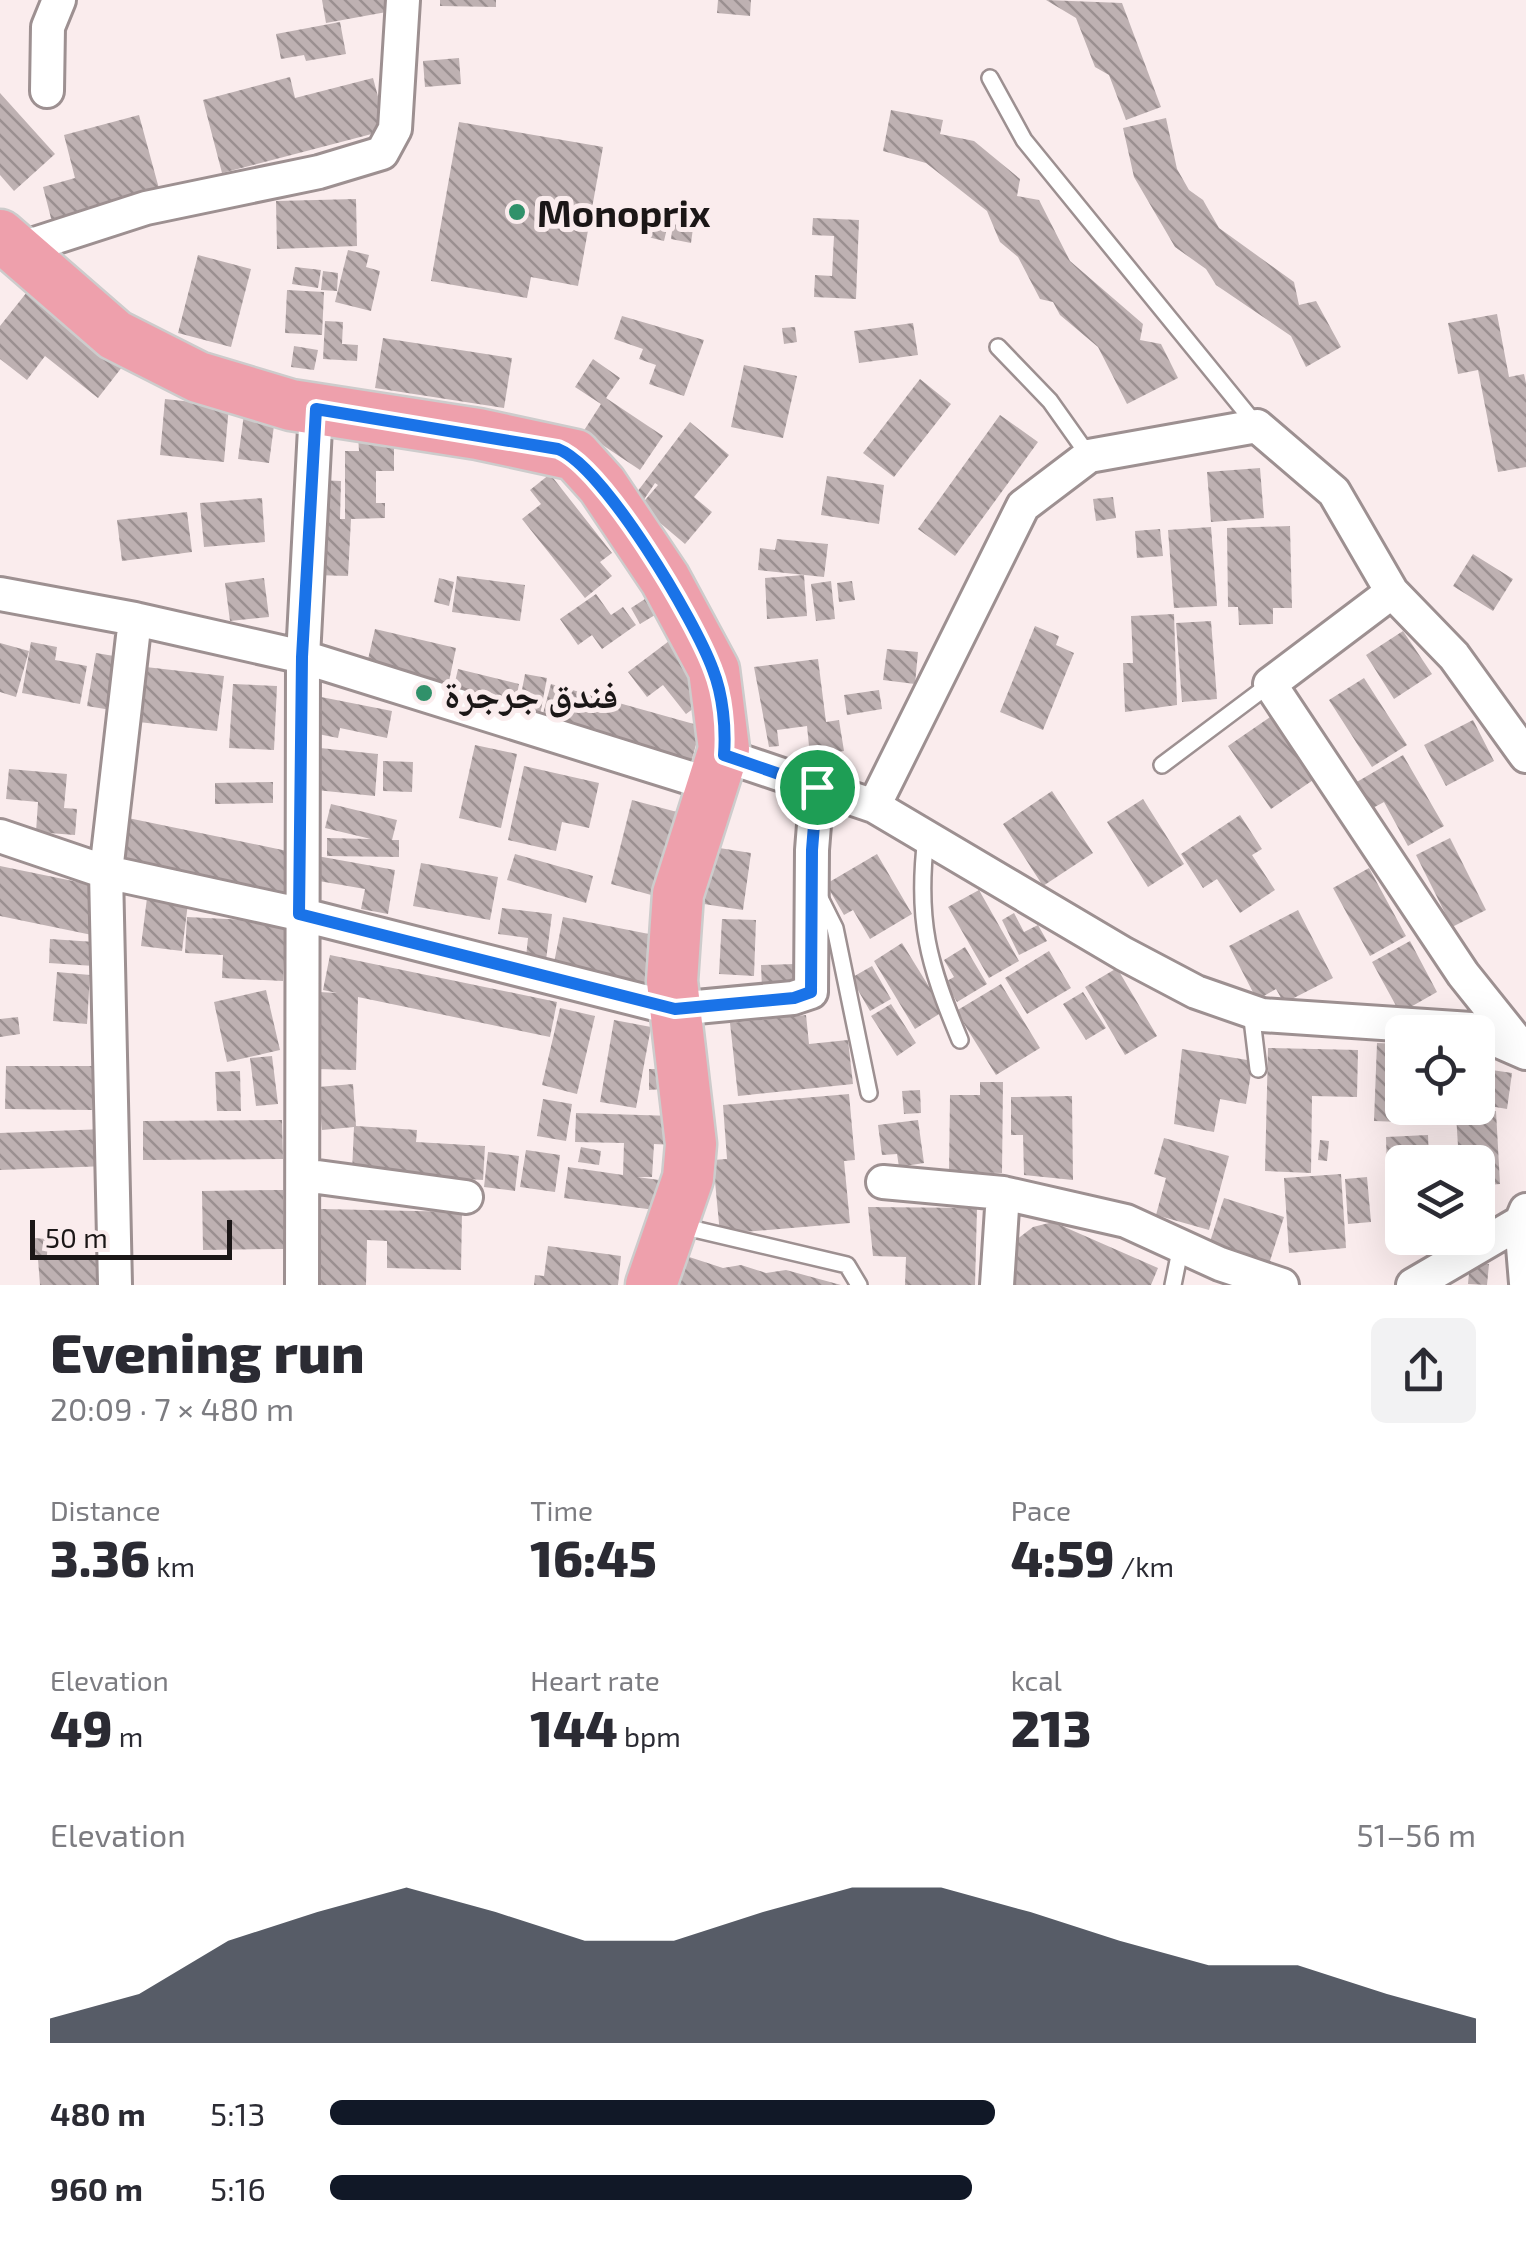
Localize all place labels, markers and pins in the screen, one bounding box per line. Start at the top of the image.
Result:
place label: Monoprix [537,189,711,235]
marker: Monoprix [506,201,528,223]
place label: فندق جرجرة [444,670,618,718]
marker: فندق جرجرة [413,682,435,704]
pin [775,745,860,830]

